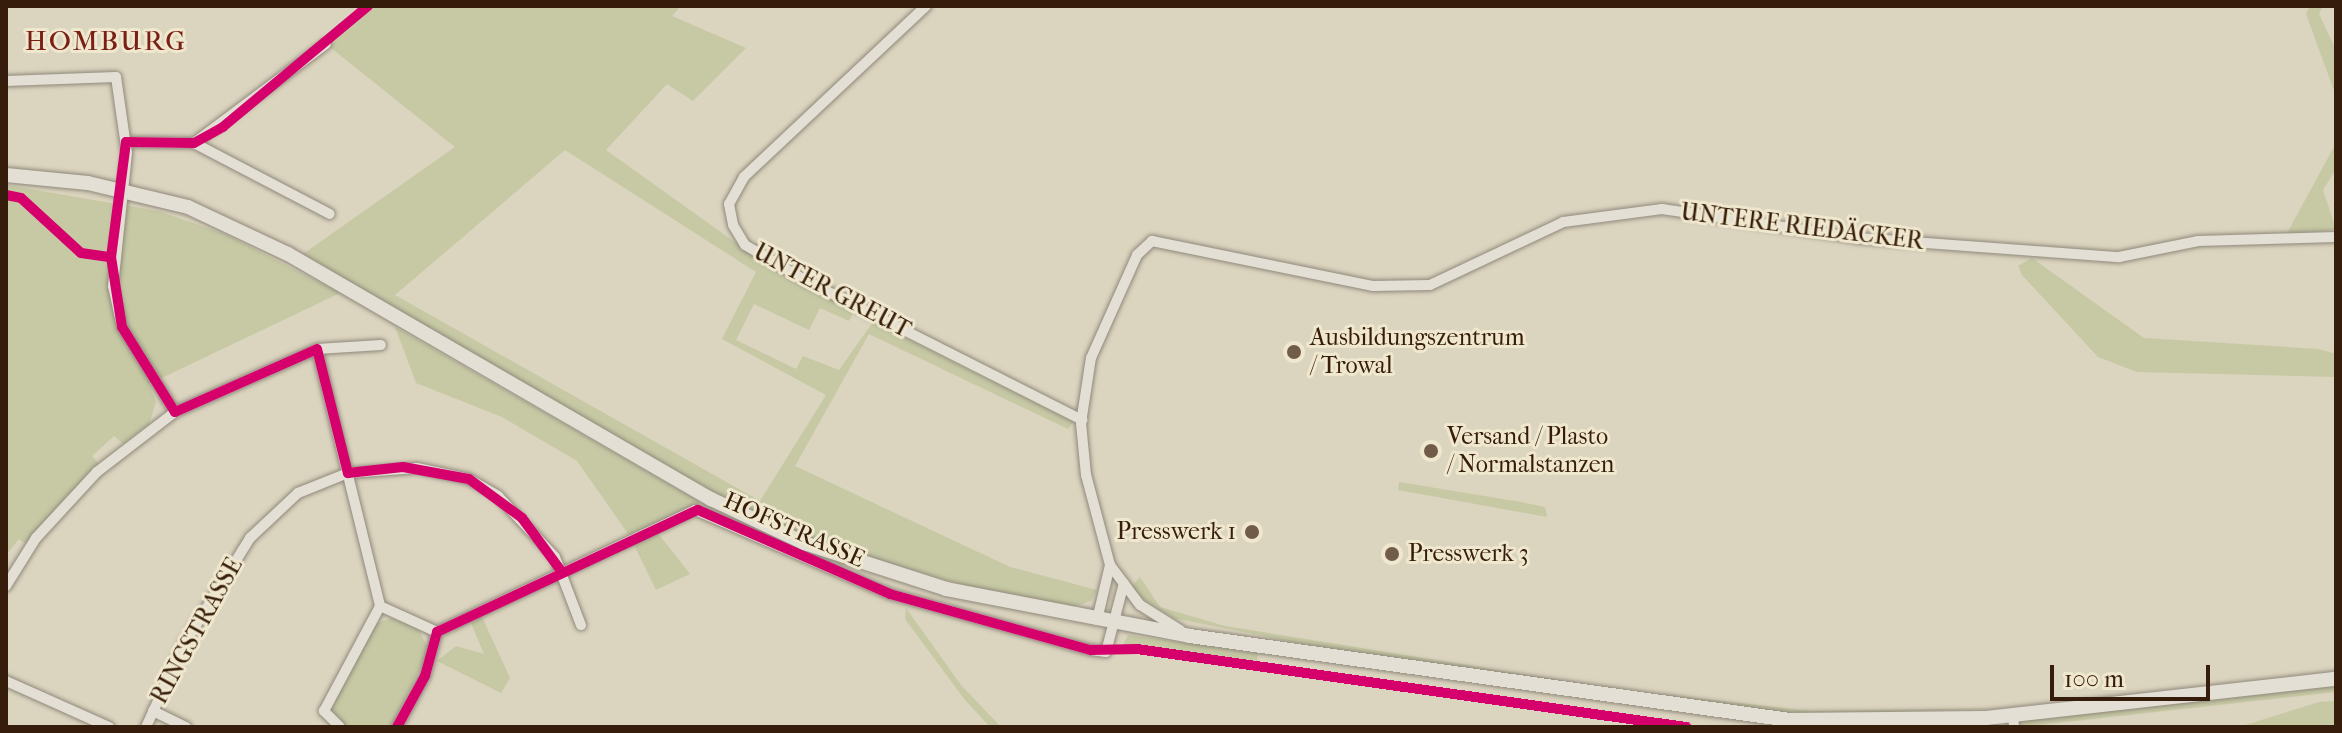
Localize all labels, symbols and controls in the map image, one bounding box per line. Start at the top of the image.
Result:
district label: HOMBURG [25,24,187,58]
street label: UNTERE RIEDÄCKER [1679,198,1925,256]
street label: UNTER GREUT [748,237,916,345]
place label: Ausbildungszentrum / Trowal [1310,324,1525,380]
marker: Ausbildungszentrum / Trowal [1285,343,1303,361]
place label: Versand / Plasto / Normalstanzen [1447,423,1615,479]
marker: Versand / Plasto / Normalstanzen [1422,442,1440,460]
street label: HOFSTRASSE [719,486,869,574]
place label: Presswerk 1 [1117,518,1236,546]
marker: Presswerk 1 [1243,523,1261,541]
place label: Presswerk 3 [1408,540,1529,568]
marker: Presswerk 3 [1383,545,1401,563]
street label: RINGSTRASSE [145,553,249,709]
scale bar [2054,649,2214,699]
text: 100 m [2064,665,2124,693]

